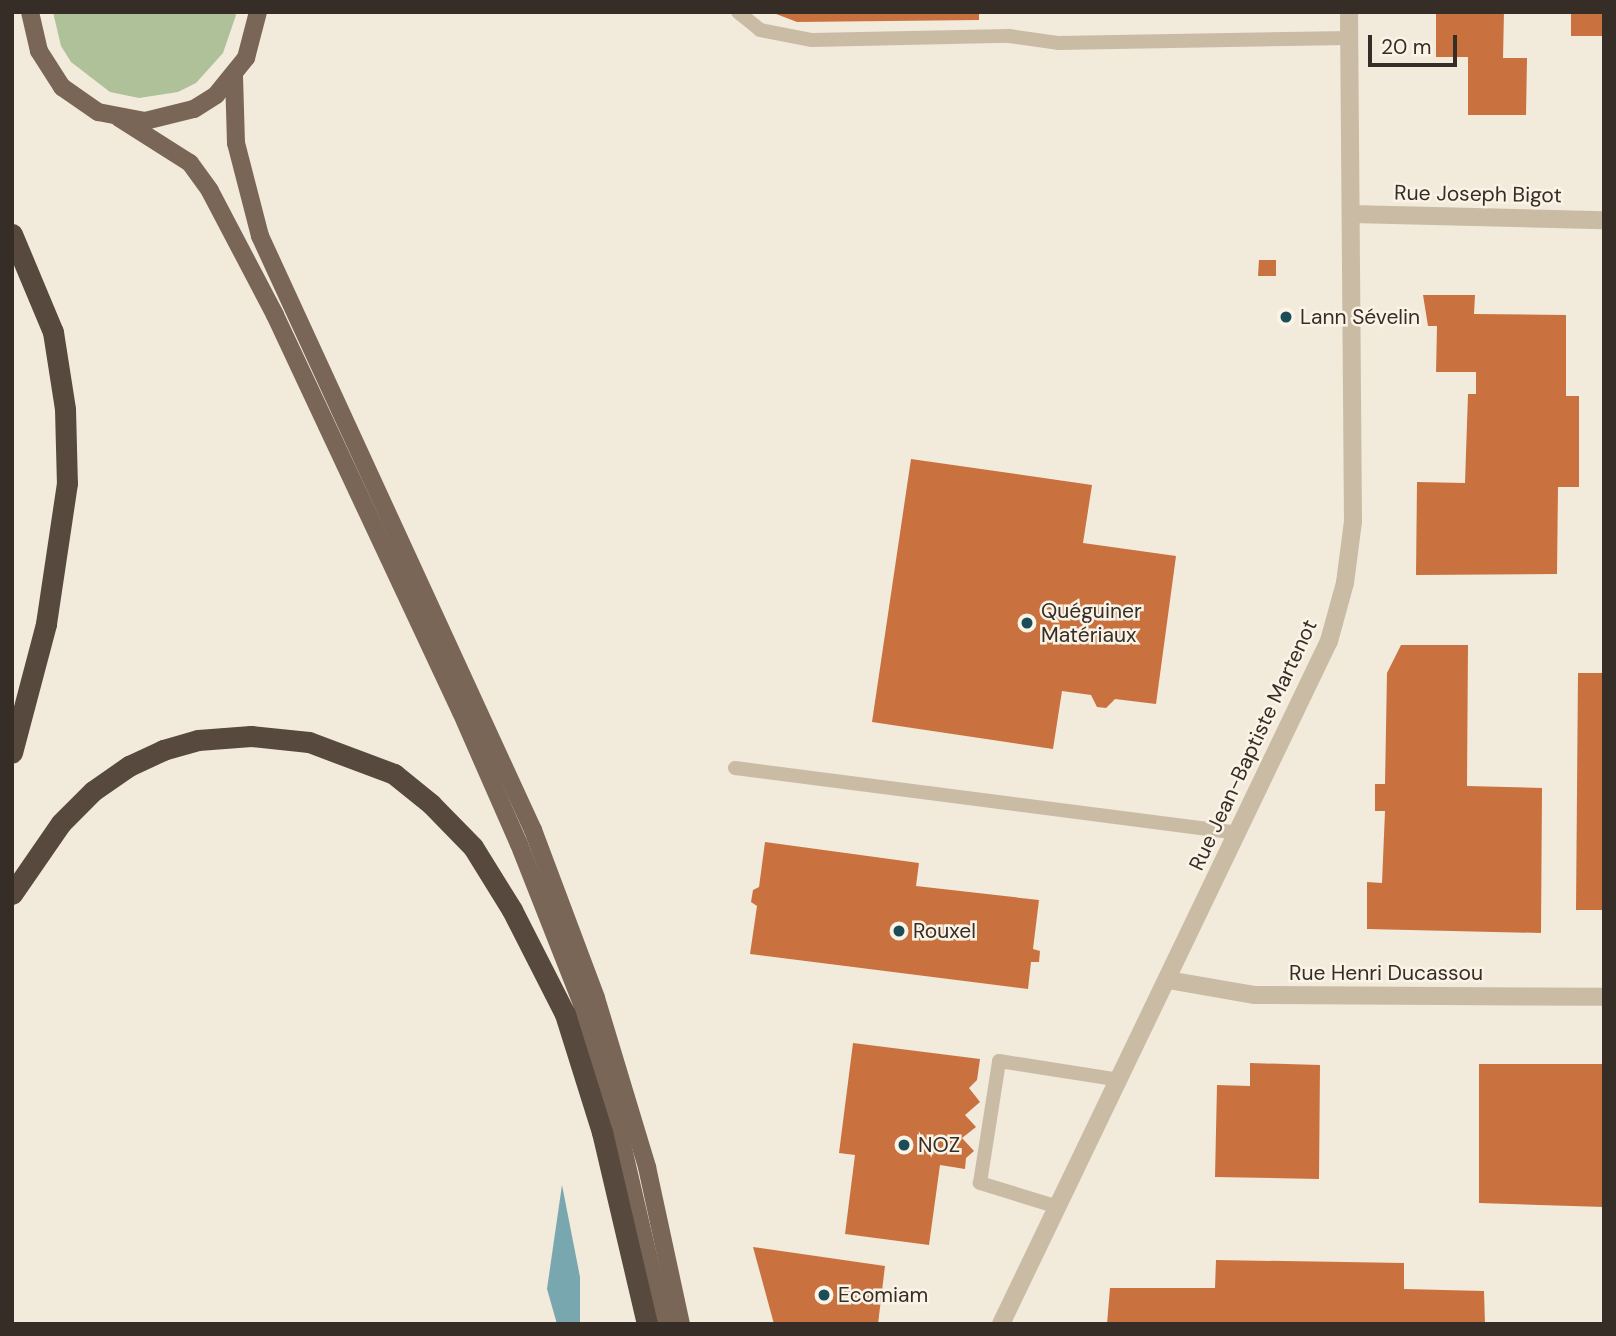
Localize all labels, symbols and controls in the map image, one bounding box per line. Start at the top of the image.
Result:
scale bar [1371,21,1460,65]
text: 20 m [1381,33,1432,61]
street label: Rue Joseph Bigot [1394,180,1562,208]
place label: Lann Sévelin [1300,304,1420,330]
marker: Lann Sévelin [1278,309,1294,325]
place label: Quéguiner Matériaux [1041,598,1142,648]
marker: Quéguiner Matériaux [1019,615,1035,631]
street label: Rue Jean-Baptiste Martenot [1184,616,1322,874]
place label: Rouxel [913,918,976,944]
marker: Rouxel [891,923,907,939]
street label: Rue Henri Ducassou [1289,960,1483,986]
place label: NOZ [918,1132,960,1158]
marker: NOZ [896,1137,912,1153]
place label: Ecomiam [838,1282,928,1308]
marker: Ecomiam [816,1287,832,1303]

